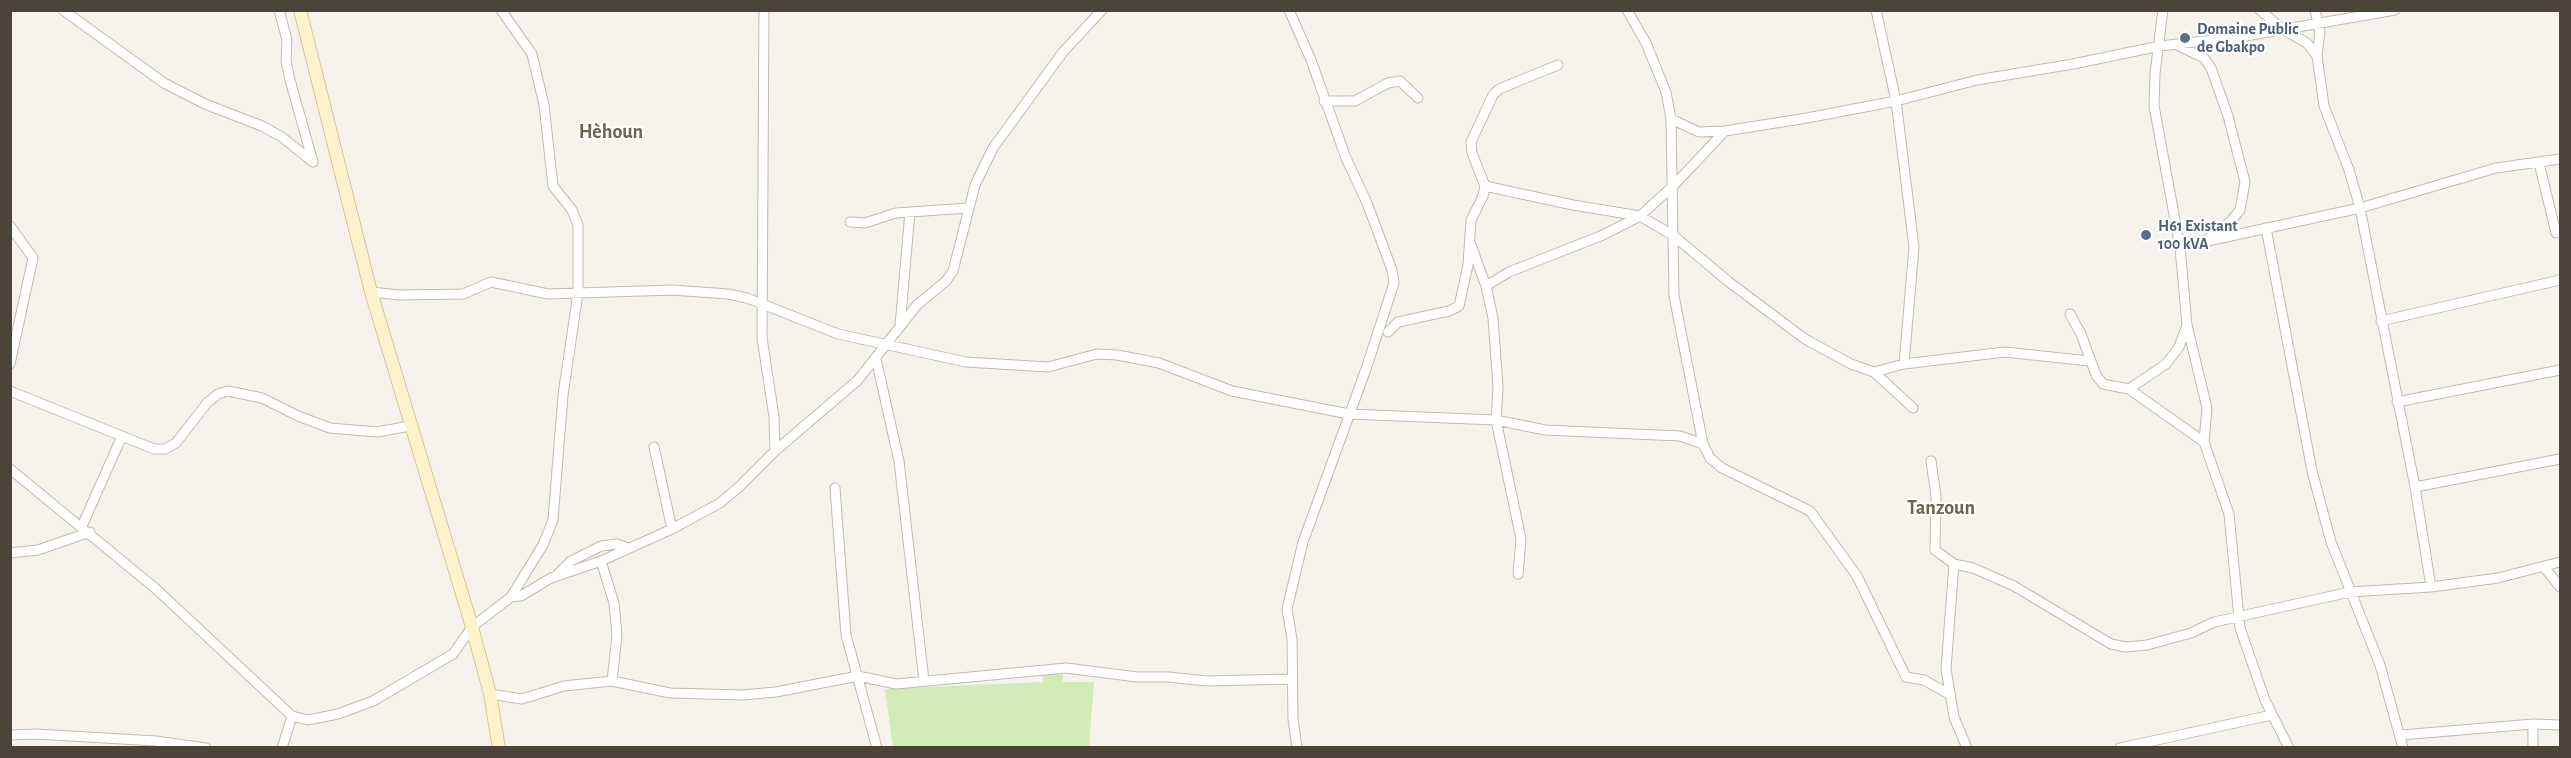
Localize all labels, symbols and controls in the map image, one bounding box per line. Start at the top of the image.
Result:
place label: Domaine Public de Gbakpo [2197,19,2298,57]
marker: Domaine Public de Gbakpo [2178,31,2192,45]
district label: Hèhoun [579,120,643,144]
place label: H61 Existant 100 kVA [2158,216,2238,254]
marker: H61 Existant 100 kVA [2139,228,2153,242]
district label: Tanzoun [1907,496,1975,520]

